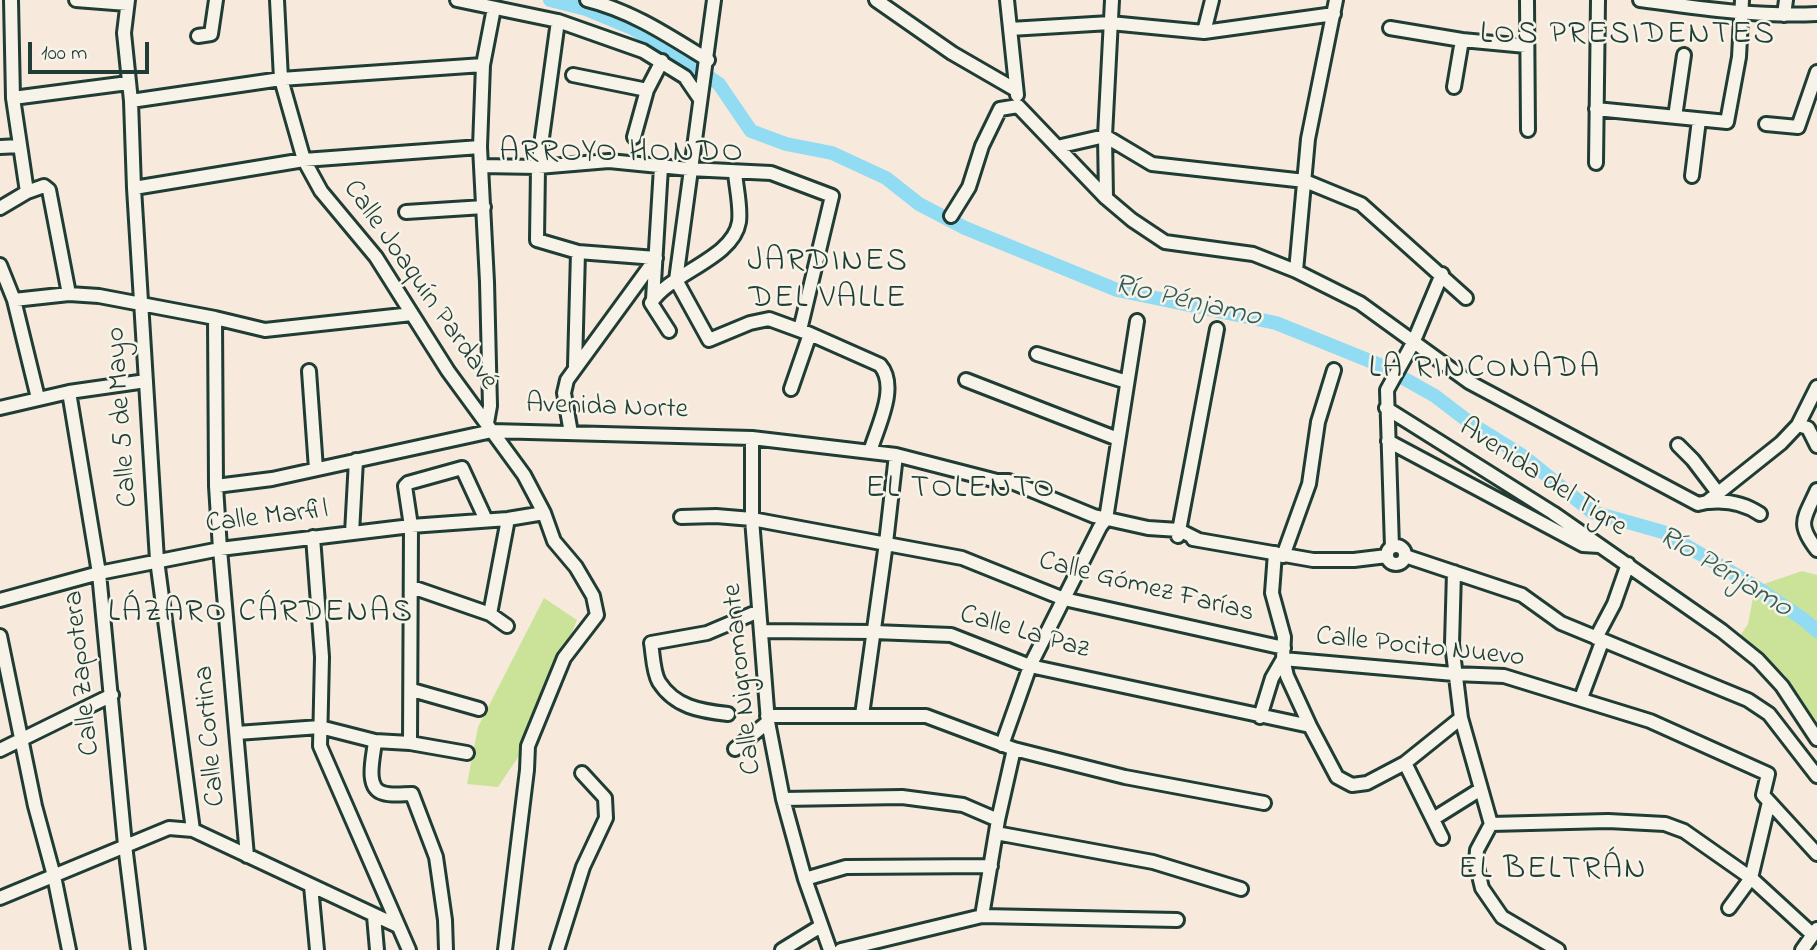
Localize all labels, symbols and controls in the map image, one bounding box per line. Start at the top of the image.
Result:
district label: LOS PRESIDENTES [1482,18,1774,56]
scale bar [32,28,152,72]
text: 100 m [41,39,87,69]
district label: ARROYO HONDO [501,136,743,174]
street label: Calle Joaquín Pardavé [334,174,504,398]
district label: JARDINES DEL VALLE [748,245,908,320]
water label: Río Pénjamo [1110,269,1264,337]
street label: Calle 5 de Mayo [101,326,147,508]
district label: LA RINCONADA [1370,352,1600,390]
street label: Avenida Norte [525,389,689,429]
street label: Avenida del Tigre [1452,412,1632,546]
district label: EL TOLENTO [867,472,1055,510]
street label: Calle Marfil [204,495,330,543]
water label: Río Pénjamo [1650,520,1798,628]
street label: Calle Gómez Farías [1035,546,1257,632]
street label: Calle Nigromante [717,582,771,776]
street label: Calle Zapotera [59,589,109,757]
district label: LÁZARO CÁRDENAS [110,596,412,634]
street label: Calle La Paz [955,599,1093,669]
street label: Calle Pocito Nuevo [1314,621,1526,677]
street label: Calle Cortina [189,664,235,808]
district label: EL BELTRÁN [1460,853,1646,891]

